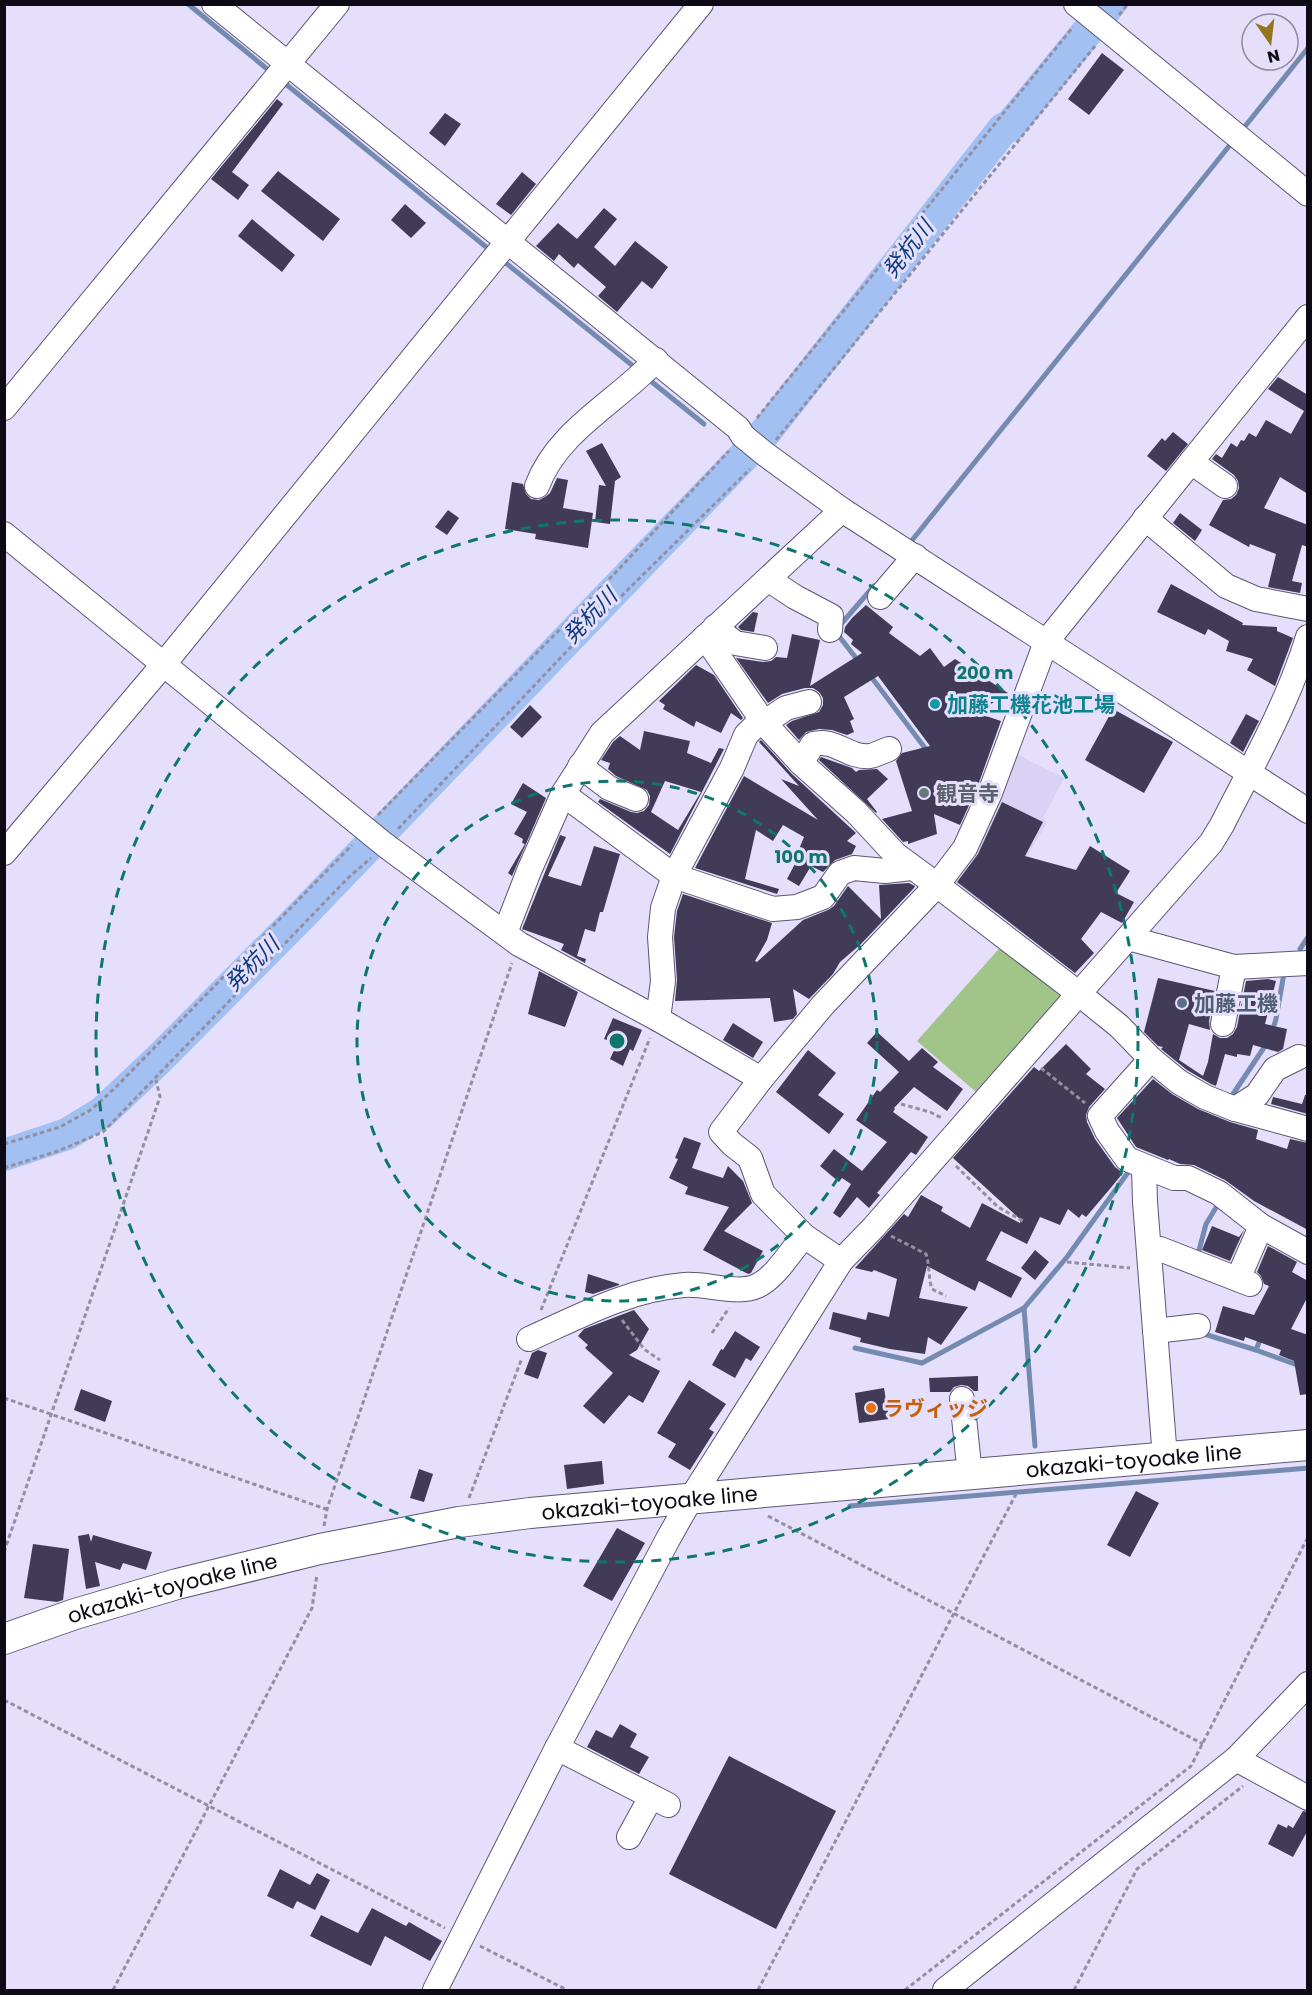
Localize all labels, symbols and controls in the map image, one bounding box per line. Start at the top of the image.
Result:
north arrow [1240,12,1300,72]
text: N [1265,43,1282,69]
water label: 発杭川 [875,212,942,285]
water label: 発杭川 [556,580,625,651]
text: 200 m [957,660,1013,685]
place label: 加藤工機花池工場 [947,690,1115,719]
marker: 加藤工機花池工場 [928,697,942,711]
place label: 観音寺 [936,779,999,808]
marker: 観音寺 [917,786,931,800]
text: 100 m [774,844,828,869]
water label: 発杭川 [218,928,288,998]
place label: 加藤工機 [1194,989,1278,1018]
marker: 加藤工機 [1175,996,1189,1010]
centre of rings [607,1031,627,1051]
place label: ラヴィッジ [883,1394,988,1423]
marker: ラヴィッジ [864,1401,878,1415]
street label: okazaki-toyoake line [1024,1436,1243,1484]
street label: okazaki-toyoake line [540,1478,759,1526]
street label: okazaki-toyoake line [63,1545,280,1630]

